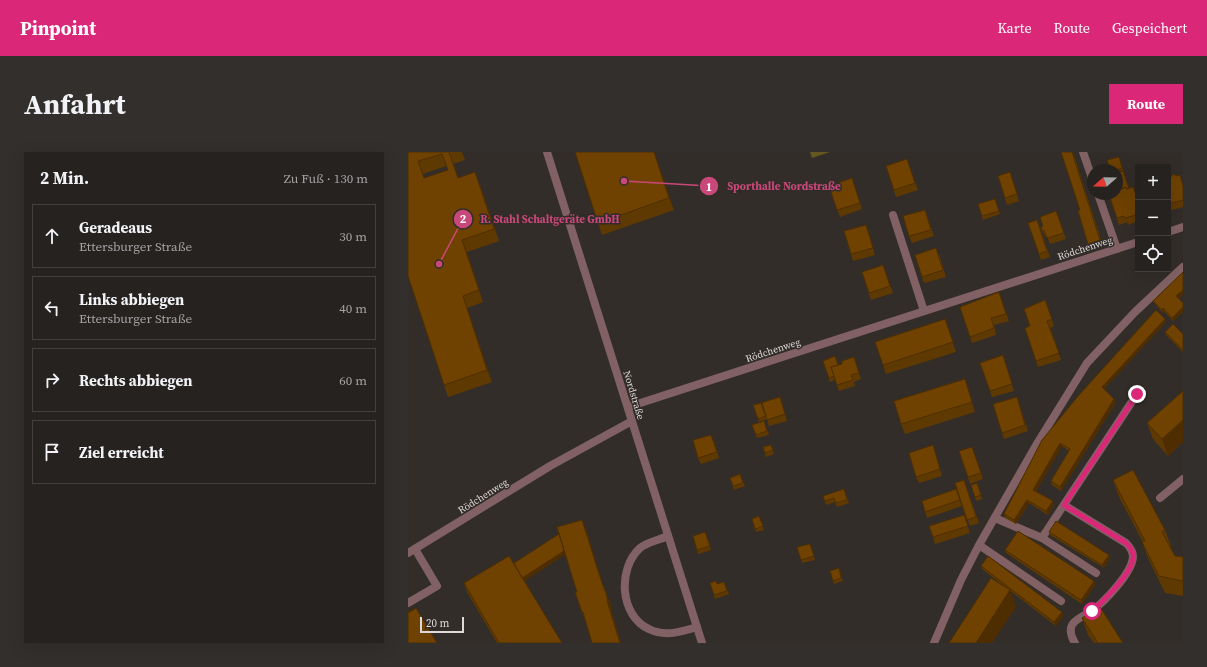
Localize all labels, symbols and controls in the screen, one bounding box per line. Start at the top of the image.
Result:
text: Pinpoint [20,15,96,41]
text: Karte [997,18,1032,38]
text: Route [1054,18,1090,38]
text: Gespeichert [1112,18,1187,38]
button: Route [1109,84,1183,124]
text: Anfahrt [24,85,126,123]
north arrow [1087,164,1123,200]
map controls [1135,164,1171,272]
button: + [1135,164,1171,200]
text: 2 Min. [40,166,89,190]
text: Zu Fuß · 130 m [284,170,368,187]
callout: Sporthalle Nordstraße [699,175,849,198]
text: 1 [706,179,712,195]
text: Sporthalle Nordstraße [727,179,841,194]
button: − [1135,200,1171,236]
callout: R. Stahl Schaltgeräte GmbH [453,208,628,231]
text: 2 [460,211,467,227]
text: R. Stahl Schaltgeräte GmbH [480,212,620,227]
text: Geradeaus [79,217,152,238]
icon: ahead [41,225,63,247]
text: 30 m [339,228,367,245]
street label: Rödchenweg [1056,233,1114,263]
button: locate [1135,236,1171,272]
text: Ettersburger Straße [79,238,192,255]
text: Links abbiegen [79,289,184,310]
icon: left [41,297,63,319]
text: 40 m [339,300,367,317]
text: Ettersburger Straße [79,310,192,327]
street label: Rödchenweg [744,335,802,365]
icon: right [41,369,63,391]
street label: Nordstraße [620,369,648,421]
text: Rechts abbiegen [79,370,193,391]
text: 60 m [339,372,367,389]
route end [1128,385,1146,403]
icon: arrive [41,441,63,463]
text: Ziel erreicht [79,442,164,463]
street label: Rödchenweg [455,475,511,517]
route start [1083,602,1101,620]
scale bar [420,615,464,634]
text: 20 m [426,616,449,631]

